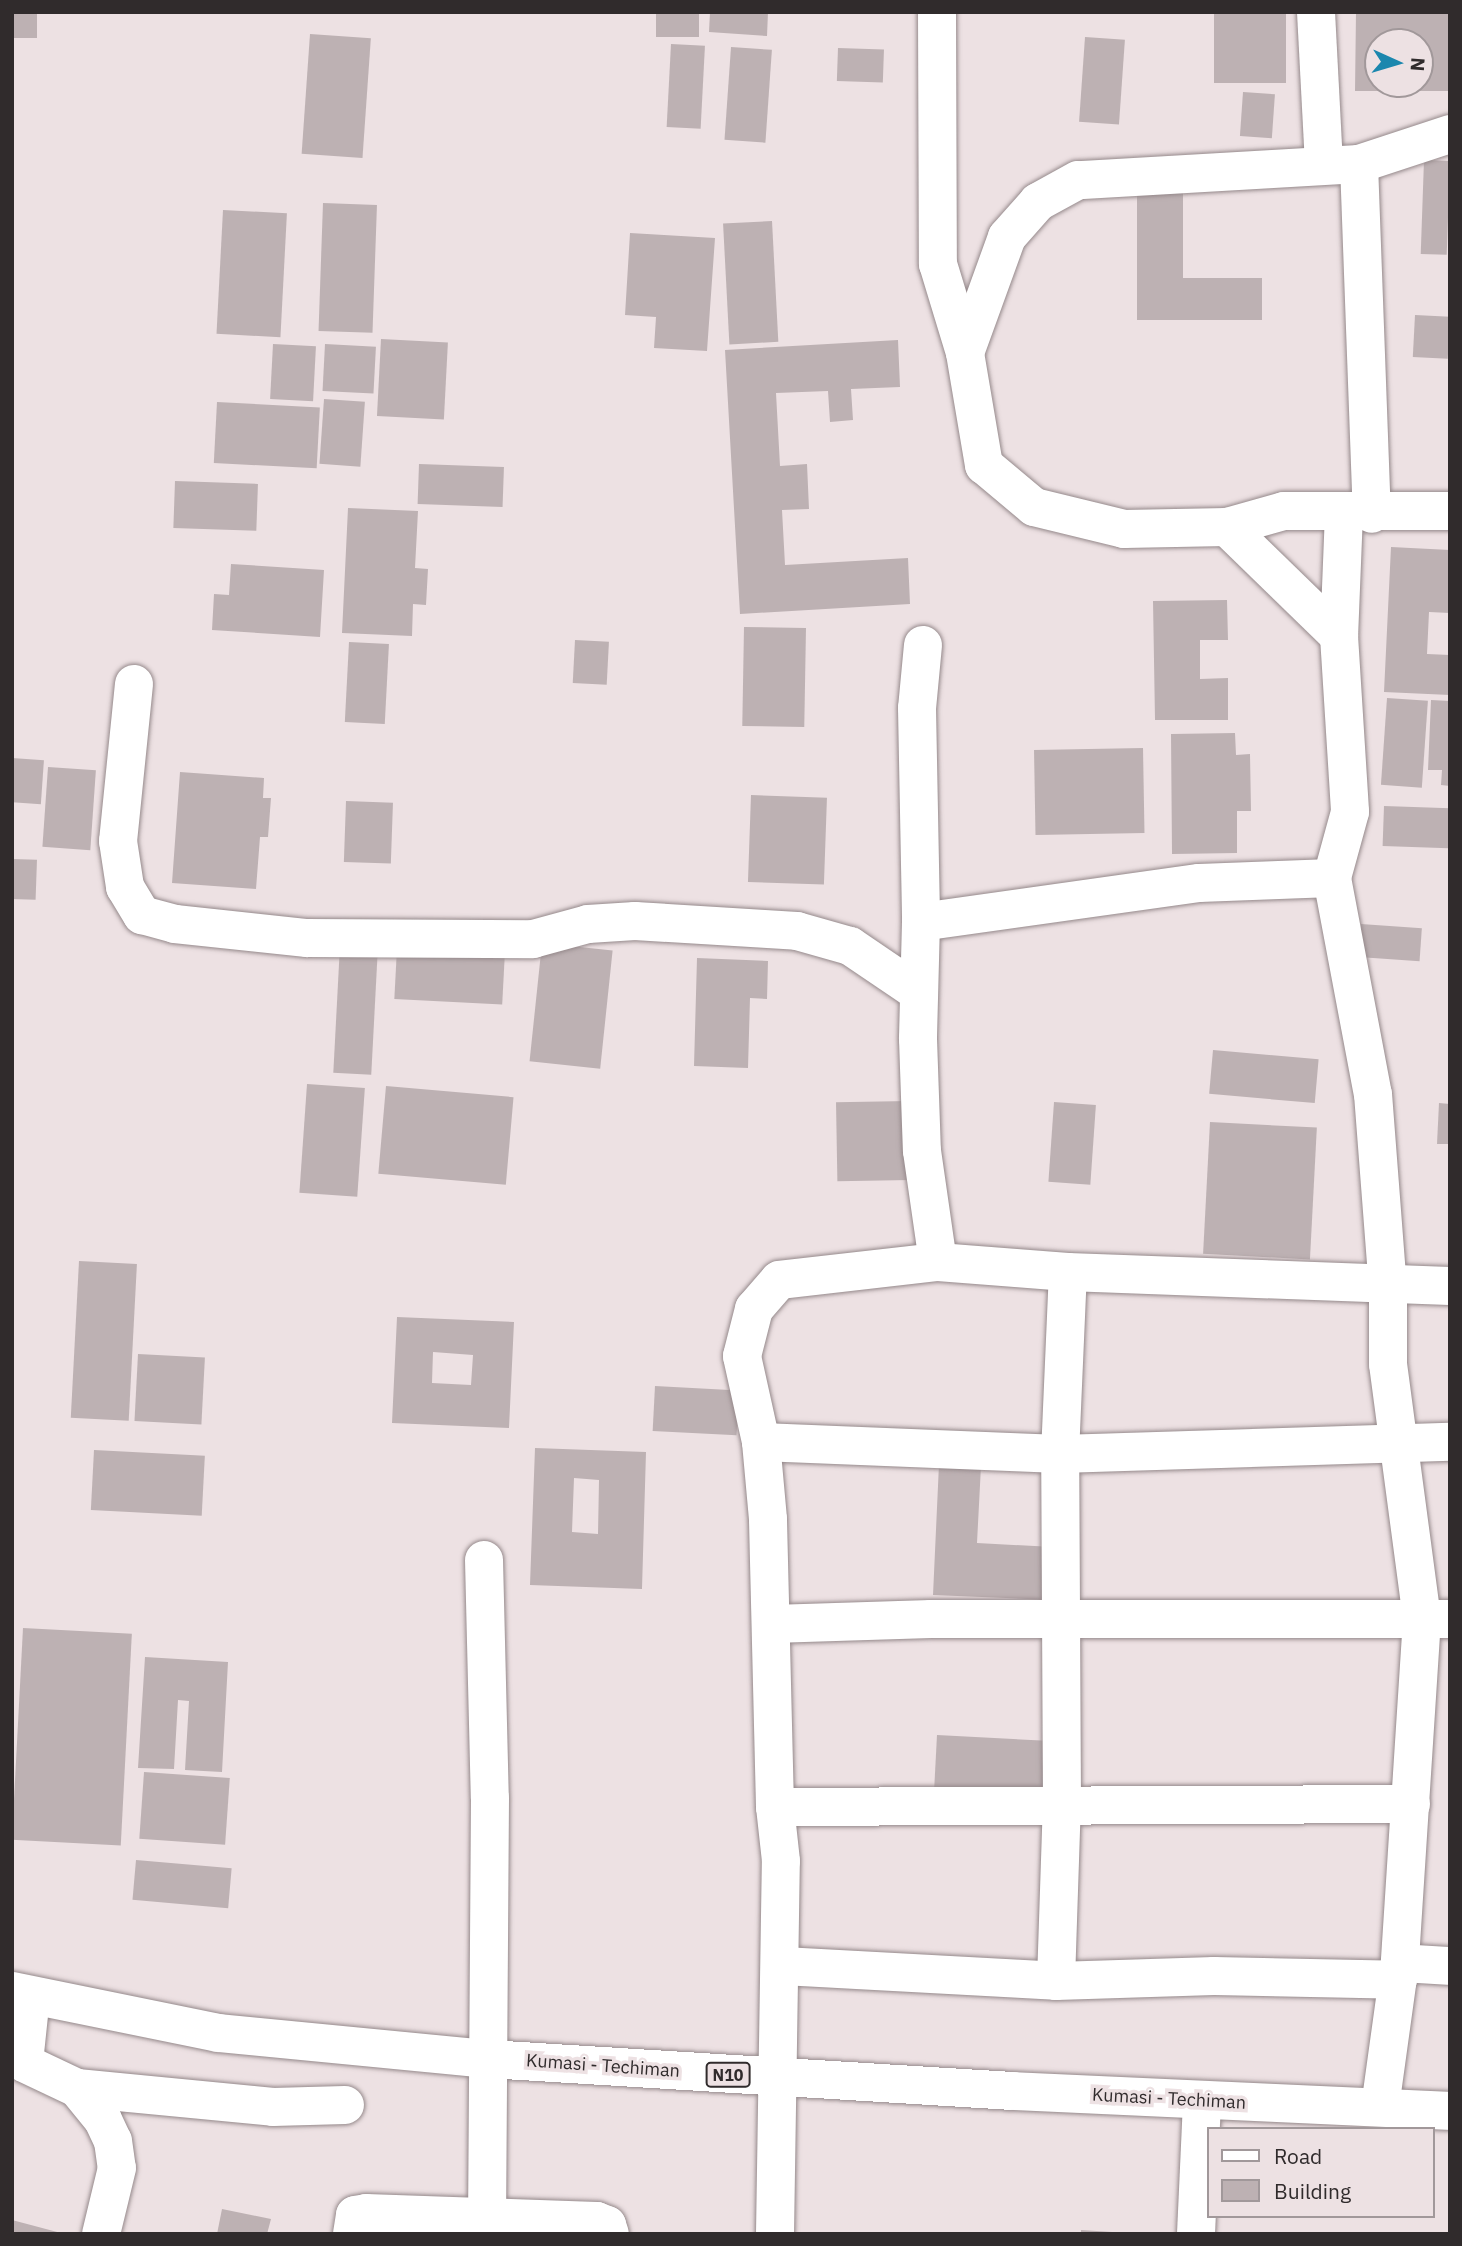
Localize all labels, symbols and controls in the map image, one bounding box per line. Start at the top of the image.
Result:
north arrow [1364,28,1434,98]
text: N [1406,57,1430,72]
street label: Kumasi - Techiman [525,2050,681,2082]
road number: N10 [705,2062,751,2088]
street label: Kumasi - Techiman [1092,2084,1246,2114]
legend [1206,2127,1434,2218]
text: Road [1274,2142,1322,2170]
text: Building [1274,2177,1351,2205]

